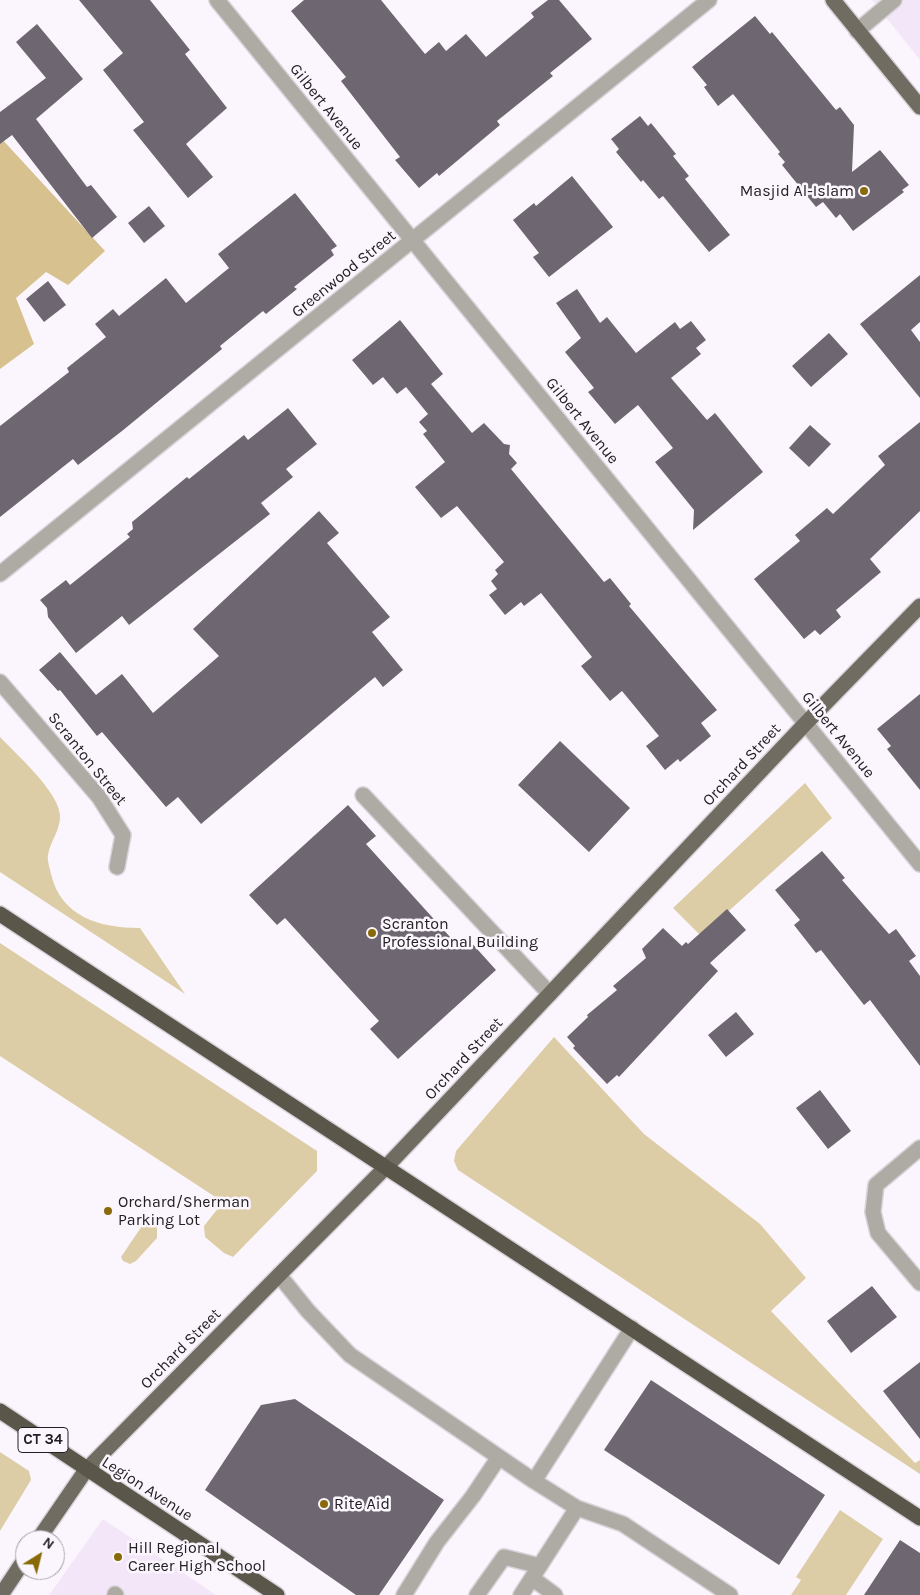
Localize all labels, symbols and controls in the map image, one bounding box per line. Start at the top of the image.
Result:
street label: Gilbert Avenue [285,60,367,154]
place label: Masjid Al-Islam [740,181,854,201]
marker: Masjid Al-Islam [858,185,870,197]
street label: Greenwood Street [288,226,400,322]
street label: Gilbert Avenue [541,374,623,468]
street label: Gilbert Avenue [797,688,879,782]
street label: Scranton Street [44,709,130,809]
street label: Orchard Street [699,720,785,810]
place label: Scranton Professional Building [382,914,538,952]
marker: Scranton Professional Building [366,927,378,939]
street label: Orchard Street [421,1014,507,1104]
place label: Orchard/Sherman Parking Lot [118,1192,250,1230]
marker: Orchard/Sherman Parking Lot [102,1205,114,1217]
street label: Orchard Street [137,1305,225,1393]
road number: CT 34 [18,1428,68,1452]
street label: Legion Avenue [98,1453,196,1525]
place label: Rite Aid [334,1494,390,1514]
marker: Rite Aid [318,1498,330,1510]
north arrow [15,1530,65,1580]
text: N [39,1533,58,1553]
place label: Hill Regional Career High School [128,1538,266,1576]
marker: Hill Regional Career High School [112,1551,124,1563]

